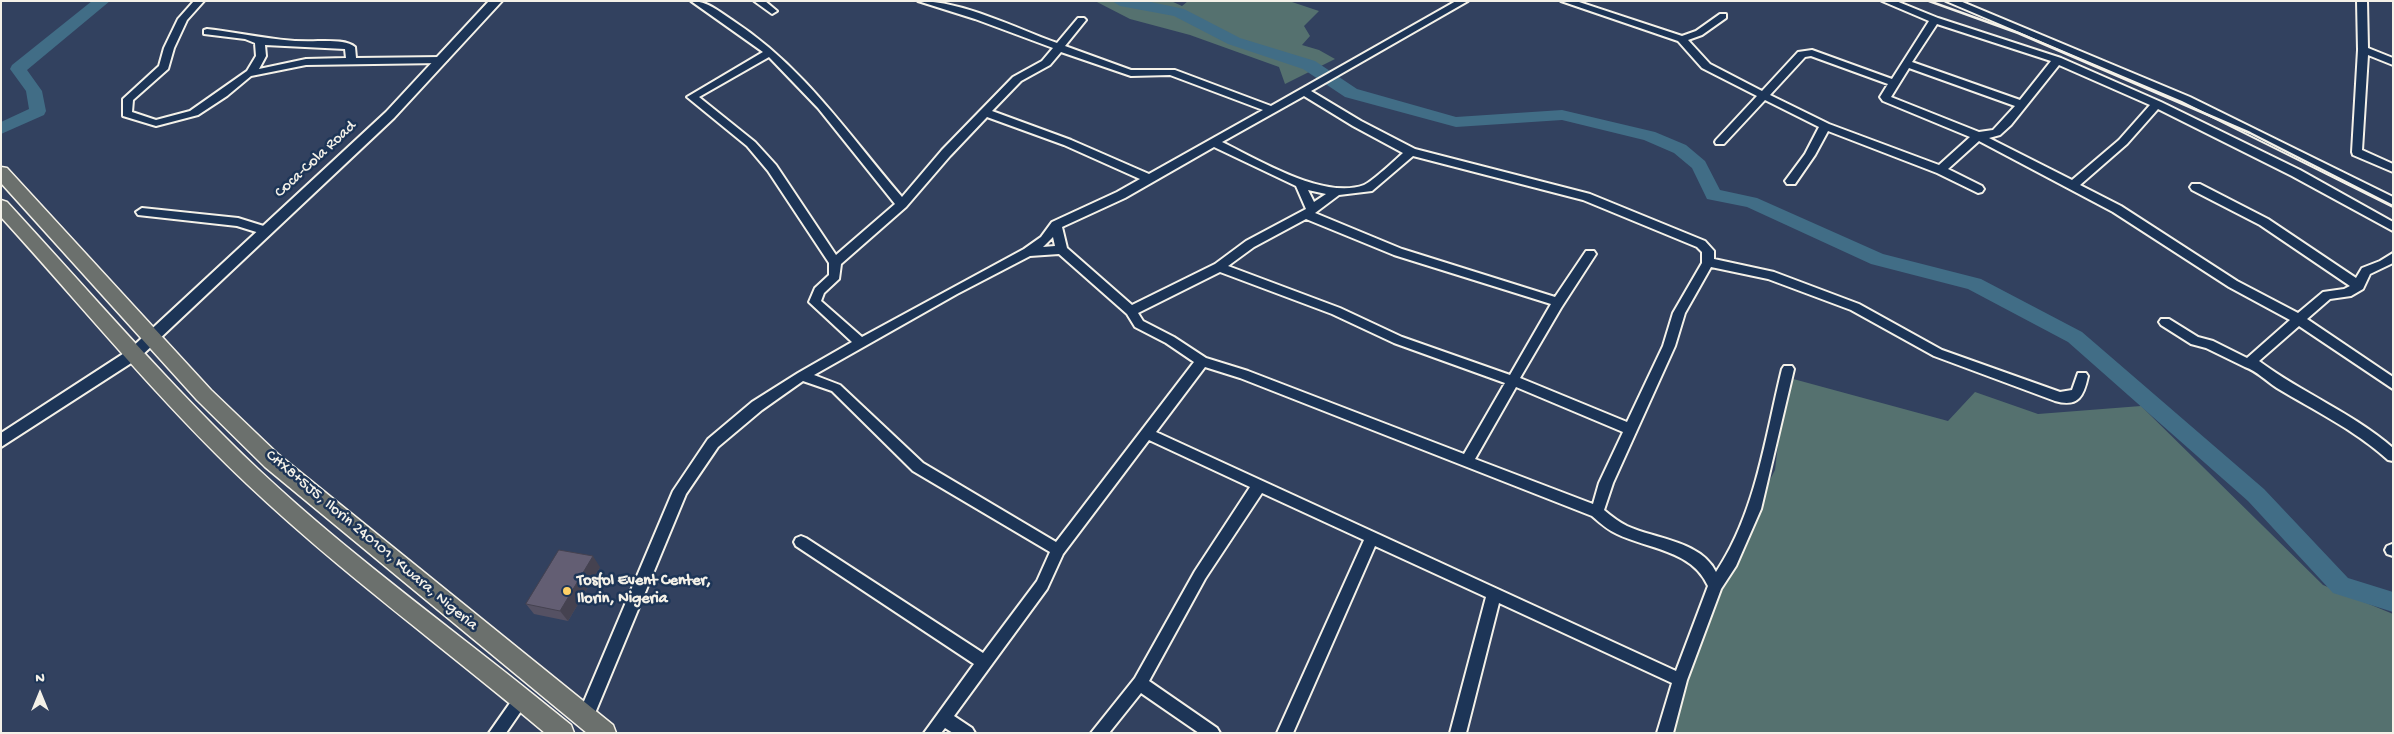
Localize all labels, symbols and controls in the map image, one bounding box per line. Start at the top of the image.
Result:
street label: Coca-Cola Road [271,117,361,203]
street label: CHX8+5J5, Ilorin 240101, Kwara, Nigeria [261,446,481,636]
place label: Tosfol Event Center, Ilorin, Nigeria [577,572,711,610]
marker: Tosfol Event Center, Ilorin, Nigeria [561,585,573,597]
north arrow [15,669,65,719]
text: N [35,670,45,687]

